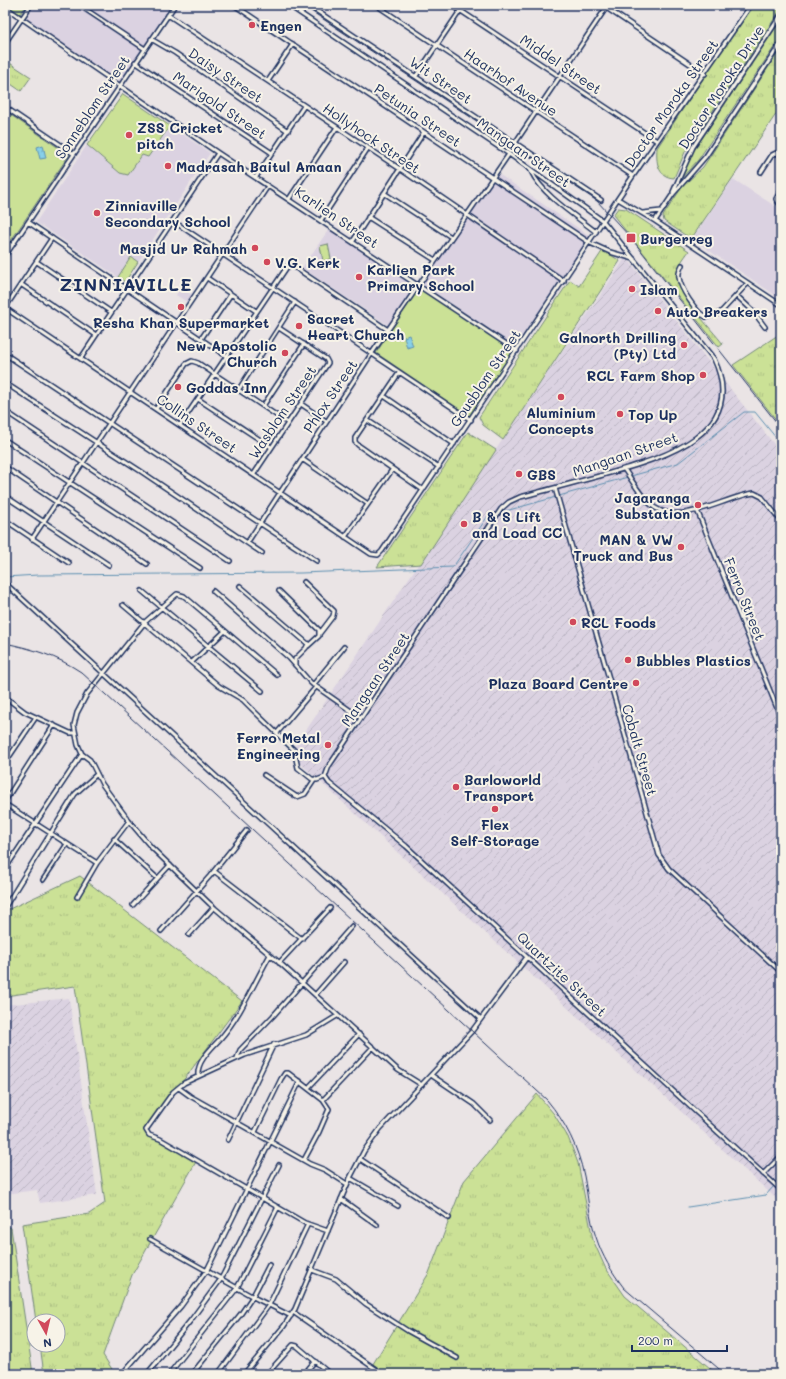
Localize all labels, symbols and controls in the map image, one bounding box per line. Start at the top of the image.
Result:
place label: Engen [260,16,302,35]
marker: Engen [247,20,257,30]
street label: Doctor Moroka Drive [674,21,768,153]
street label: Middel Street [517,30,605,98]
street label: Doctor Moroka Street [620,35,722,171]
street label: Daisy Street [185,43,267,107]
street label: Haarhof Avenue [460,44,562,120]
street label: Sonneblom Street [50,51,134,163]
street label: Wit Street [406,52,476,108]
street label: Marigold Street [169,67,271,143]
street label: Petunia Street [371,79,465,151]
street label: Hollyhock Street [320,98,424,178]
street label: Mangaan Street [473,113,575,191]
place label: ZSS Cricket pitch [137,118,222,153]
marker: ZSS Cricket pitch [124,130,134,140]
place label: Madrasah Baitul Amaan [176,157,341,176]
marker: Madrasah Baitul Amaan [163,161,173,171]
street label: Karlien Street [291,182,383,252]
place label: Zinniaville Secondary School [105,196,230,231]
marker: Zinniaville Secondary School [92,208,102,218]
place label: Burgerreg [640,229,713,248]
marker: Burgerreg [625,232,637,244]
place label: Masjid Ur Rahmah [120,239,247,258]
marker: Masjid Ur Rahmah [250,243,260,253]
place label: V.G. Kerk [275,253,340,272]
marker: V.G. Kerk [262,257,272,267]
place label: Karlien Park Primary School [367,260,474,295]
district label: ZINNIAVILLE [60,272,192,296]
marker: Karlien Park Primary School [354,272,364,282]
place label: Islam [640,280,678,299]
marker: Islam [627,284,637,294]
marker: Resha Khan Supermarket [176,302,186,312]
place label: Auto Breakers [666,302,767,321]
marker: Auto Breakers [653,306,663,316]
place label: Sacret Heart Church [307,309,404,344]
place label: Resha Khan Supermarket [93,313,269,332]
marker: Sacret Heart Church [294,321,304,331]
street label: Gousblom Street [445,325,525,431]
place label: Galnorth Drilling (Pty) Ltd [559,328,676,363]
place label: New Apostolic Church [176,336,277,371]
marker: Galnorth Drilling (Pty) Ltd [679,340,689,350]
marker: New Apostolic Church [280,348,290,358]
street label: Phlox Street [299,356,361,436]
street label: Wasblom Street [244,362,320,462]
place label: RCL Farm Shop [587,366,695,385]
marker: RCL Farm Shop [698,370,708,380]
place label: Goddas Inn [186,378,267,397]
marker: Goddas Inn [173,382,183,392]
street label: Collins Street [153,389,241,457]
marker: Aluminium Concepts [556,392,566,402]
place label: Aluminium Concepts [526,403,596,438]
place label: Top Up [628,405,677,424]
marker: Top Up [615,409,625,419]
street label: Mangaan Street [570,427,680,481]
place label: GBS [527,465,556,484]
marker: GBS [514,469,524,479]
place label: Jagaranga Substation [614,488,690,523]
marker: Jagaranga Substation [693,500,703,510]
place label: B & S Lift and Load CC [472,507,562,542]
marker: B & S Lift and Load CC [459,519,469,529]
place label: MAN & VW Truck and Bus [573,530,673,565]
marker: MAN & VW Truck and Bus [676,542,686,552]
street label: Ferro Street [720,555,770,643]
place label: RCL Foods [581,613,656,632]
marker: RCL Foods [568,617,578,627]
street label: Mangaan Street [336,628,414,730]
place label: Bubbles Plastics [636,651,751,670]
marker: Bubbles Plastics [623,655,633,665]
place label: Plaza Board Centre [488,674,628,693]
marker: Plaza Board Centre [631,678,641,688]
street label: Cobalt Street [618,702,662,798]
place label: Ferro Metal Engineering [236,728,320,763]
marker: Ferro Metal Engineering [323,740,333,750]
place label: Barloworld Transport [464,770,541,805]
marker: Barloworld Transport [451,782,461,792]
marker: Flex Self-Storage [490,804,500,814]
place label: Flex Self-Storage [451,815,539,850]
street label: Quartzite Street [513,927,611,1021]
north arrow [26,1313,66,1353]
scale bar [632,1327,727,1353]
text: 200 m [638,1332,673,1348]
text: N [42,1335,53,1351]

